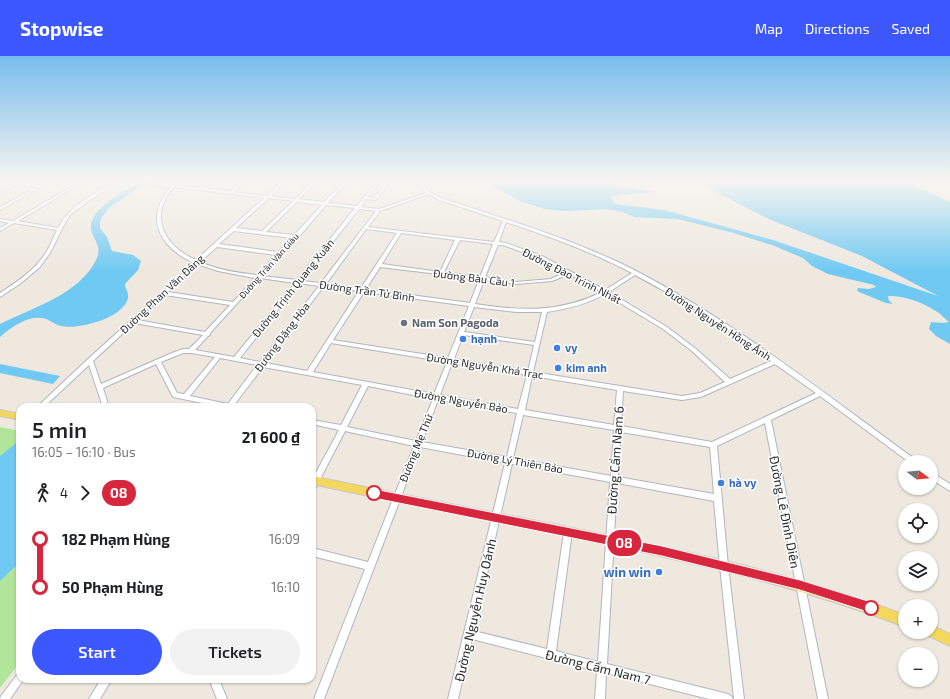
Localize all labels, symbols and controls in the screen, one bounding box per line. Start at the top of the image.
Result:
text: Stopwise [20,17,104,40]
text: Map [755,20,783,37]
text: Directions [805,20,870,37]
text: Saved [892,20,930,37]
street label: Đường Trần Văn Giàu [236,231,301,301]
street label: Đường Trịnh Quang Xuân [249,236,337,340]
street label: Đường Đào Trinh Nhất [521,245,624,306]
street label: Đường Phan Văn Đáng [117,251,206,336]
street label: Đường Bàu Cầu 1 [432,266,516,289]
street label: Đường Trần Tử Bình [319,277,416,304]
street label: Đường Nguyễn Hồng Ánh [663,284,774,363]
street label: Đường Đặng Hòa [251,300,313,374]
place label: Nam Son Pagoda [412,316,499,329]
marker: Nam Son Pagoda [399,318,409,328]
place label: hạnh [471,332,497,345]
marker: hạnh [458,334,468,344]
place label: vy [565,341,578,355]
marker: vy [552,343,562,353]
street label: Đường Nguyễn Khả Trạc [425,350,545,382]
place label: kim anh [566,361,607,374]
marker: kim anh [553,363,563,373]
street label: Đường Nguyễn Bảo [413,386,509,415]
street label: Đường Cẩm Nam 6 [603,405,627,515]
street label: Đường Mẹ Thứ [396,411,436,484]
text: 5 min [32,416,87,442]
text: 21 600 ₫ [242,428,300,446]
text: 16:05 – 16:10 · Bus [32,444,136,460]
street label: Đường Lý Thiên Bảo [466,446,564,475]
street label: Đường Lê Đình Diên [766,454,804,570]
north arrow [898,455,938,495]
map controls [898,455,938,687]
place label: hà vy [729,476,757,490]
marker: hà vy [716,478,726,488]
icon: walk [32,482,54,504]
icon: forward [74,482,96,504]
text: 08 [110,484,128,501]
text: 4 [60,485,68,501]
unlabelled marker [366,485,382,501]
button: locate [898,503,938,543]
text: 182 Phạm Hùng [62,530,170,548]
line badge: 08 [606,530,642,556]
text: 16:09 [269,531,300,547]
text: 08 [615,534,633,551]
street label: Đường Nguyễn Huy Oánh [451,537,499,683]
button: layers [898,551,938,591]
place label: win win [604,564,651,580]
marker: win win [654,567,664,577]
text: 50 Phạm Hùng [62,578,163,596]
text: 16:10 [271,579,300,595]
button: + [898,599,938,639]
unlabelled marker [863,600,879,616]
button: Start [32,629,162,675]
button: Tickets [170,629,300,675]
street label: Đường Cẩm Nam 7 [544,646,653,688]
button: − [898,647,938,687]

